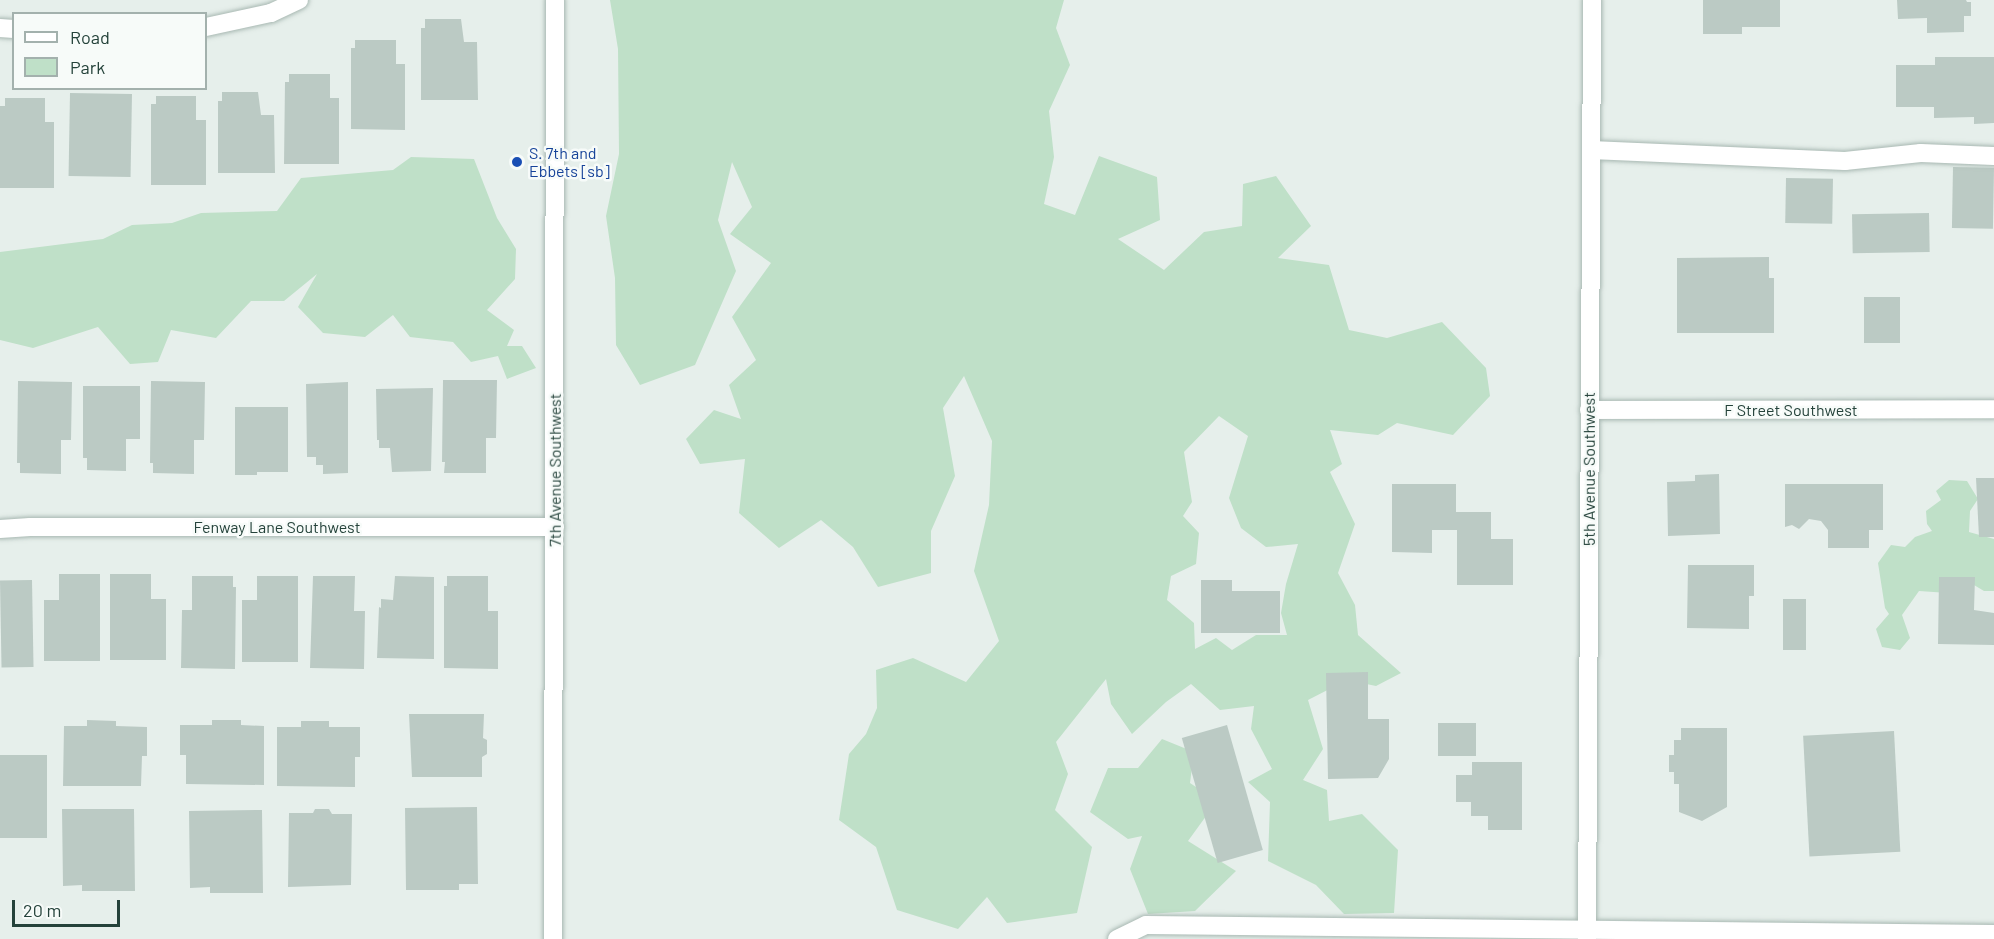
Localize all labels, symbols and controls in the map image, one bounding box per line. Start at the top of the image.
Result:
legend [12,12,207,90]
text: Road [70,26,110,48]
text: Park [70,56,105,78]
place label: S. 7th and Ebbets [sb] [529,143,610,181]
marker: S. 7th and Ebbets [sb] [510,155,524,169]
street label: 5th Avenue Southwest [1579,392,1599,546]
street label: 7th Avenue Southwest [545,393,565,547]
street label: F Street Southwest [1724,400,1858,420]
street label: Fenway Lane Southwest [193,517,361,537]
scale bar [15,888,123,926]
text: 20 m [23,899,61,921]

